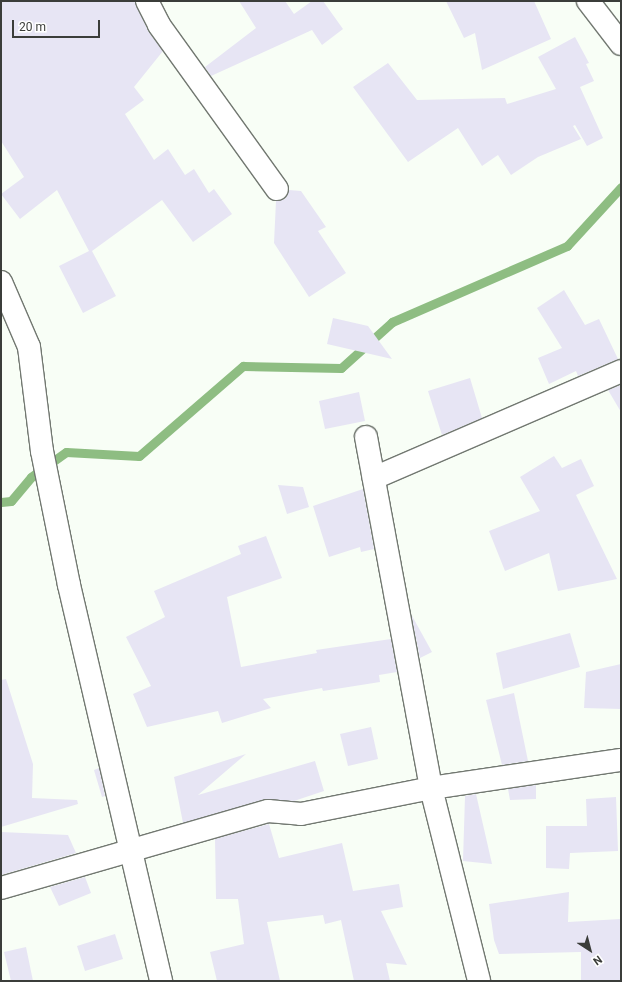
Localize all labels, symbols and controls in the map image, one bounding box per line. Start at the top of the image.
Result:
scale bar [14,12,102,38]
text: 20 m [19,20,46,34]
north arrow [570,930,610,970]
text: N [590,953,604,968]

